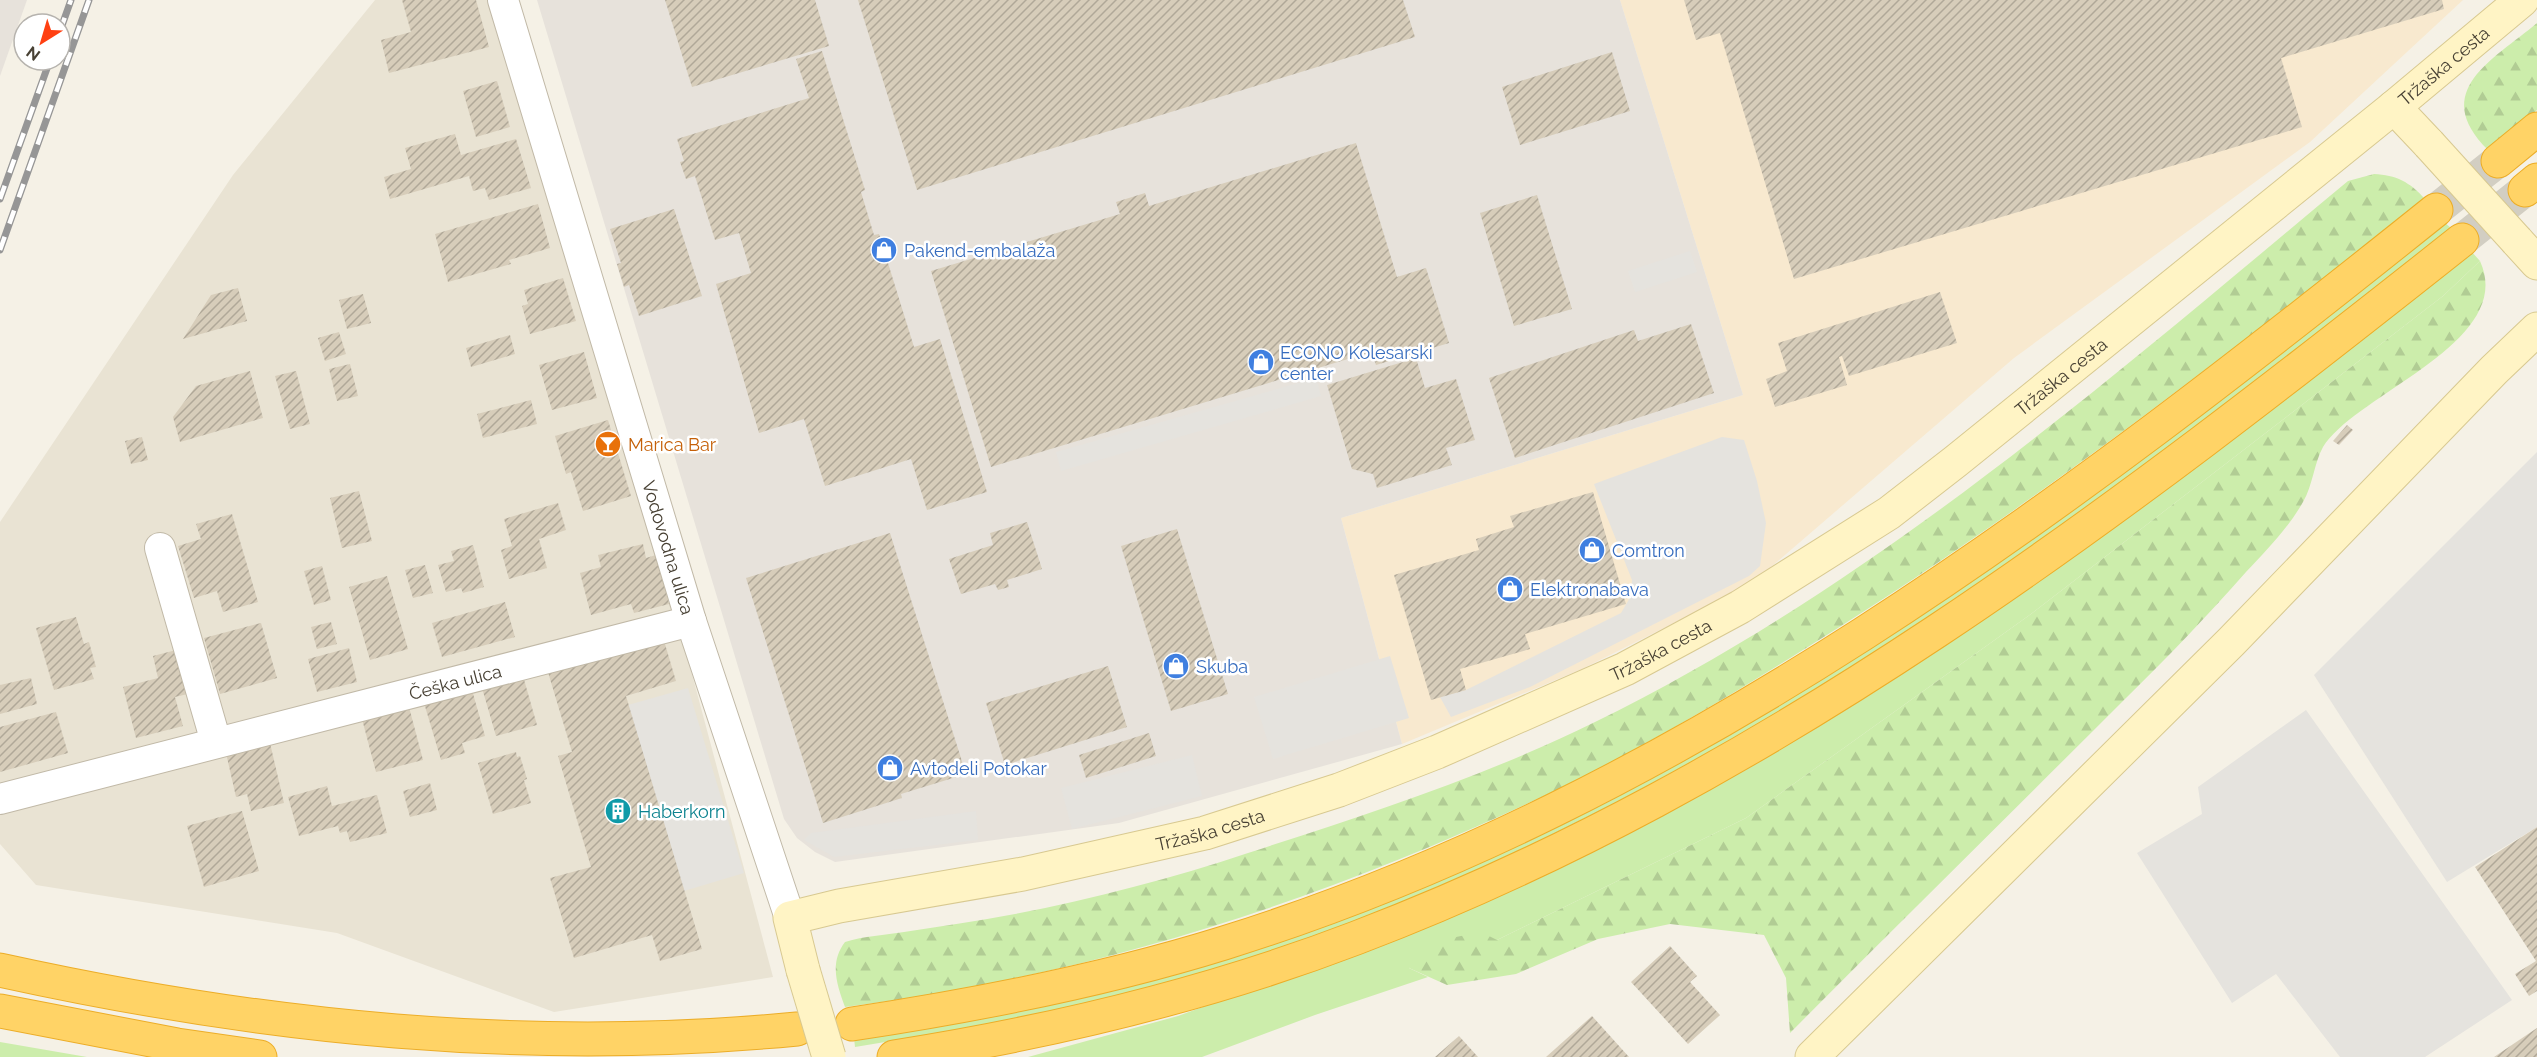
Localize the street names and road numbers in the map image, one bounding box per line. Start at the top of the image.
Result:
street label: Tržaška cesta [2394,22,2493,110]
street label: Tržaška cesta [2011,333,2111,420]
street label: Vodovodna ulica [639,478,699,617]
street label: Tržaška cesta [1606,614,1715,685]
street label: Češka ulica [406,660,504,704]
street label: Tržaška cesta [1154,804,1267,854]

